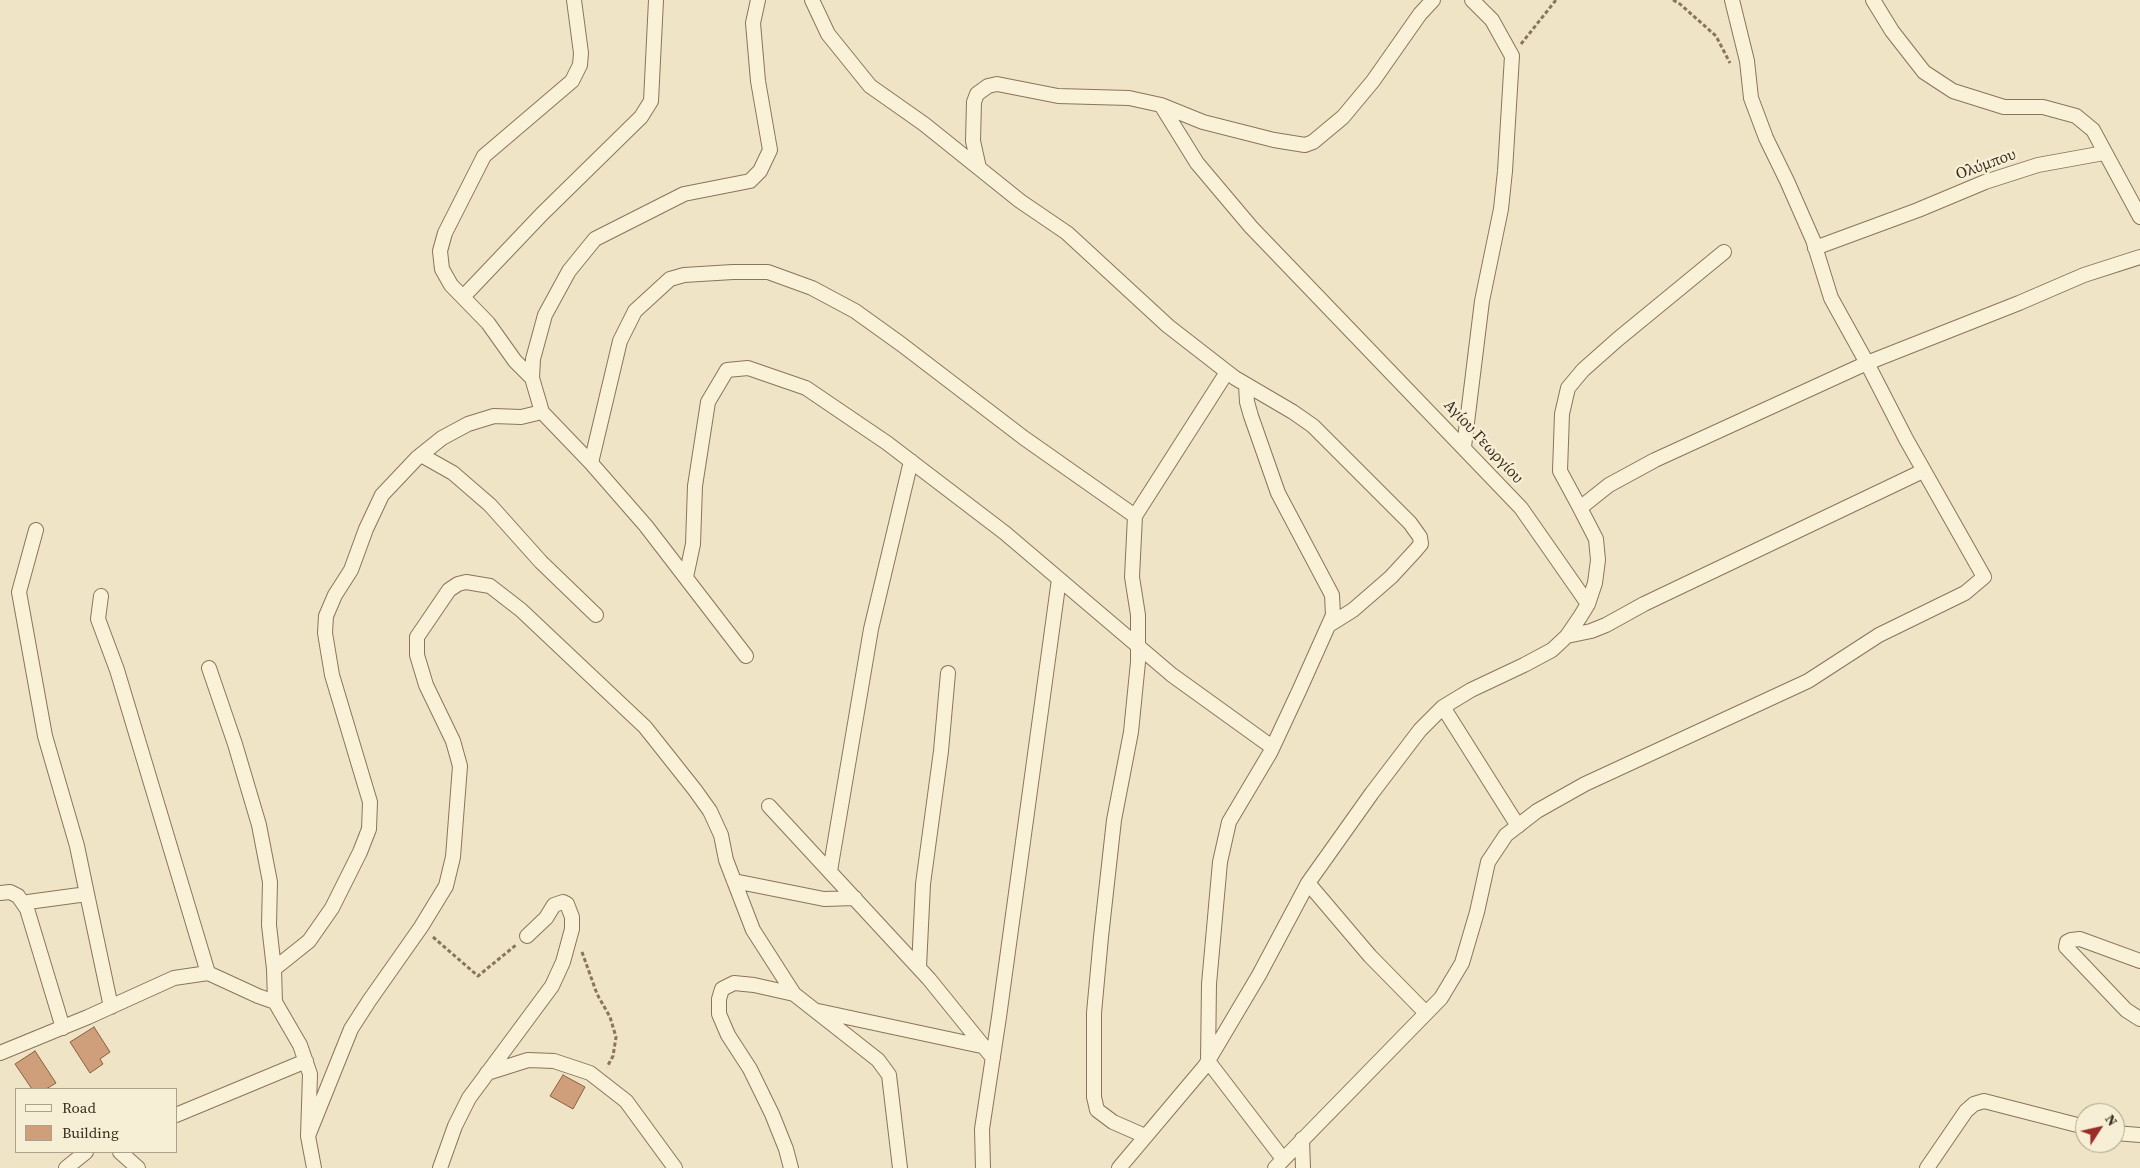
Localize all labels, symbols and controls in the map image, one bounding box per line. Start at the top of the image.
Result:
street label: Ολύμπου [1953,145,2019,185]
street label: Αγίου Γεωργίου [1439,396,1527,488]
legend [15,1088,178,1153]
text: Road [62,1097,96,1118]
north arrow [2075,1103,2125,1153]
text: N [2100,1110,2123,1130]
text: Building [62,1122,119,1143]

